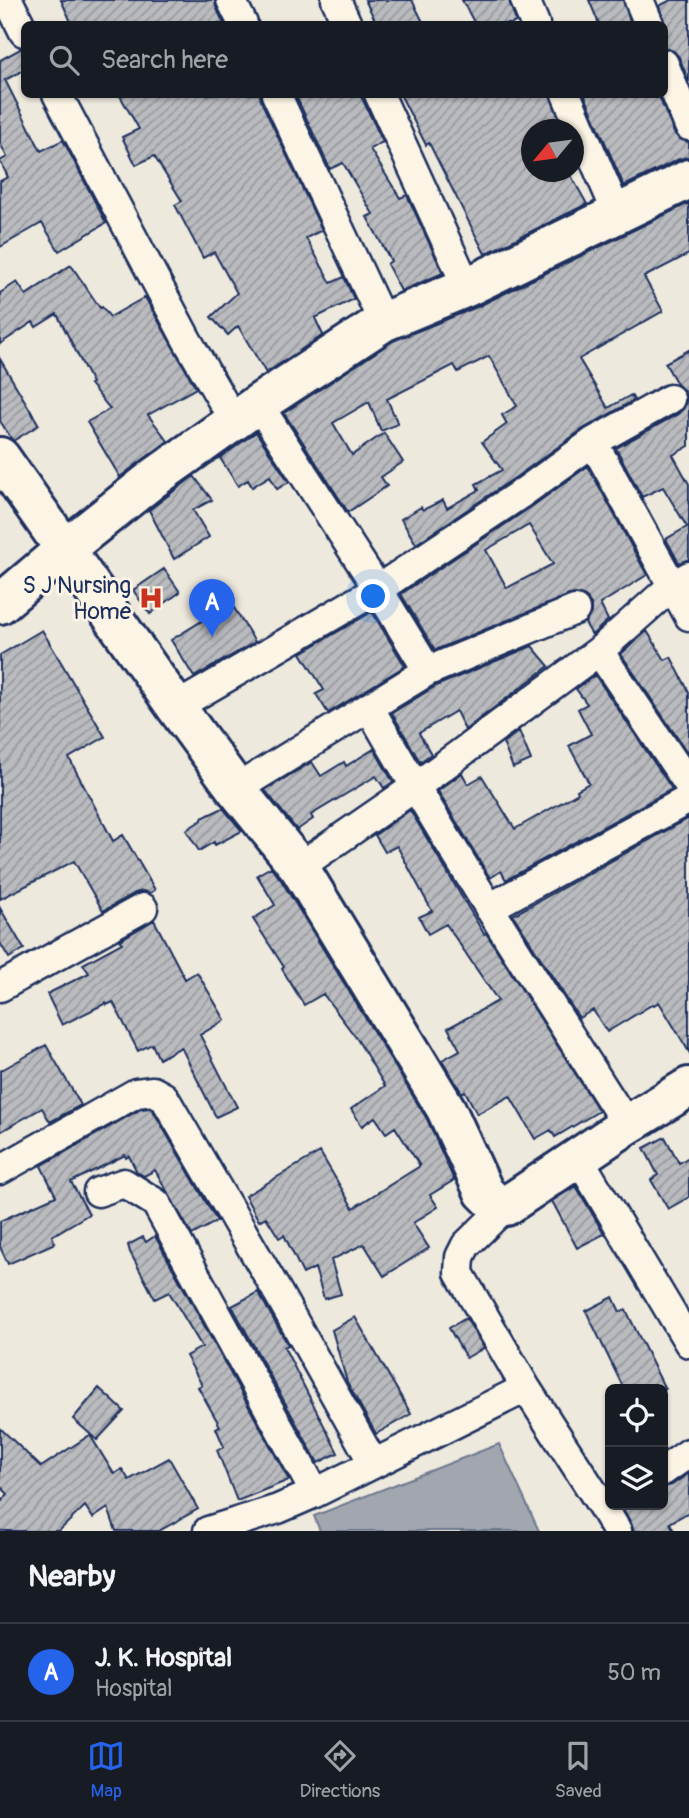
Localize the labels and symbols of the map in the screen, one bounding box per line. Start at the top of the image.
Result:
north arrow [521,119,584,182]
place label: S J Nursing Home [23,571,132,626]
pin: A [189,579,235,637]
your location [356,579,390,613]
hospital icon: S J Nursing Home [137,584,165,612]

